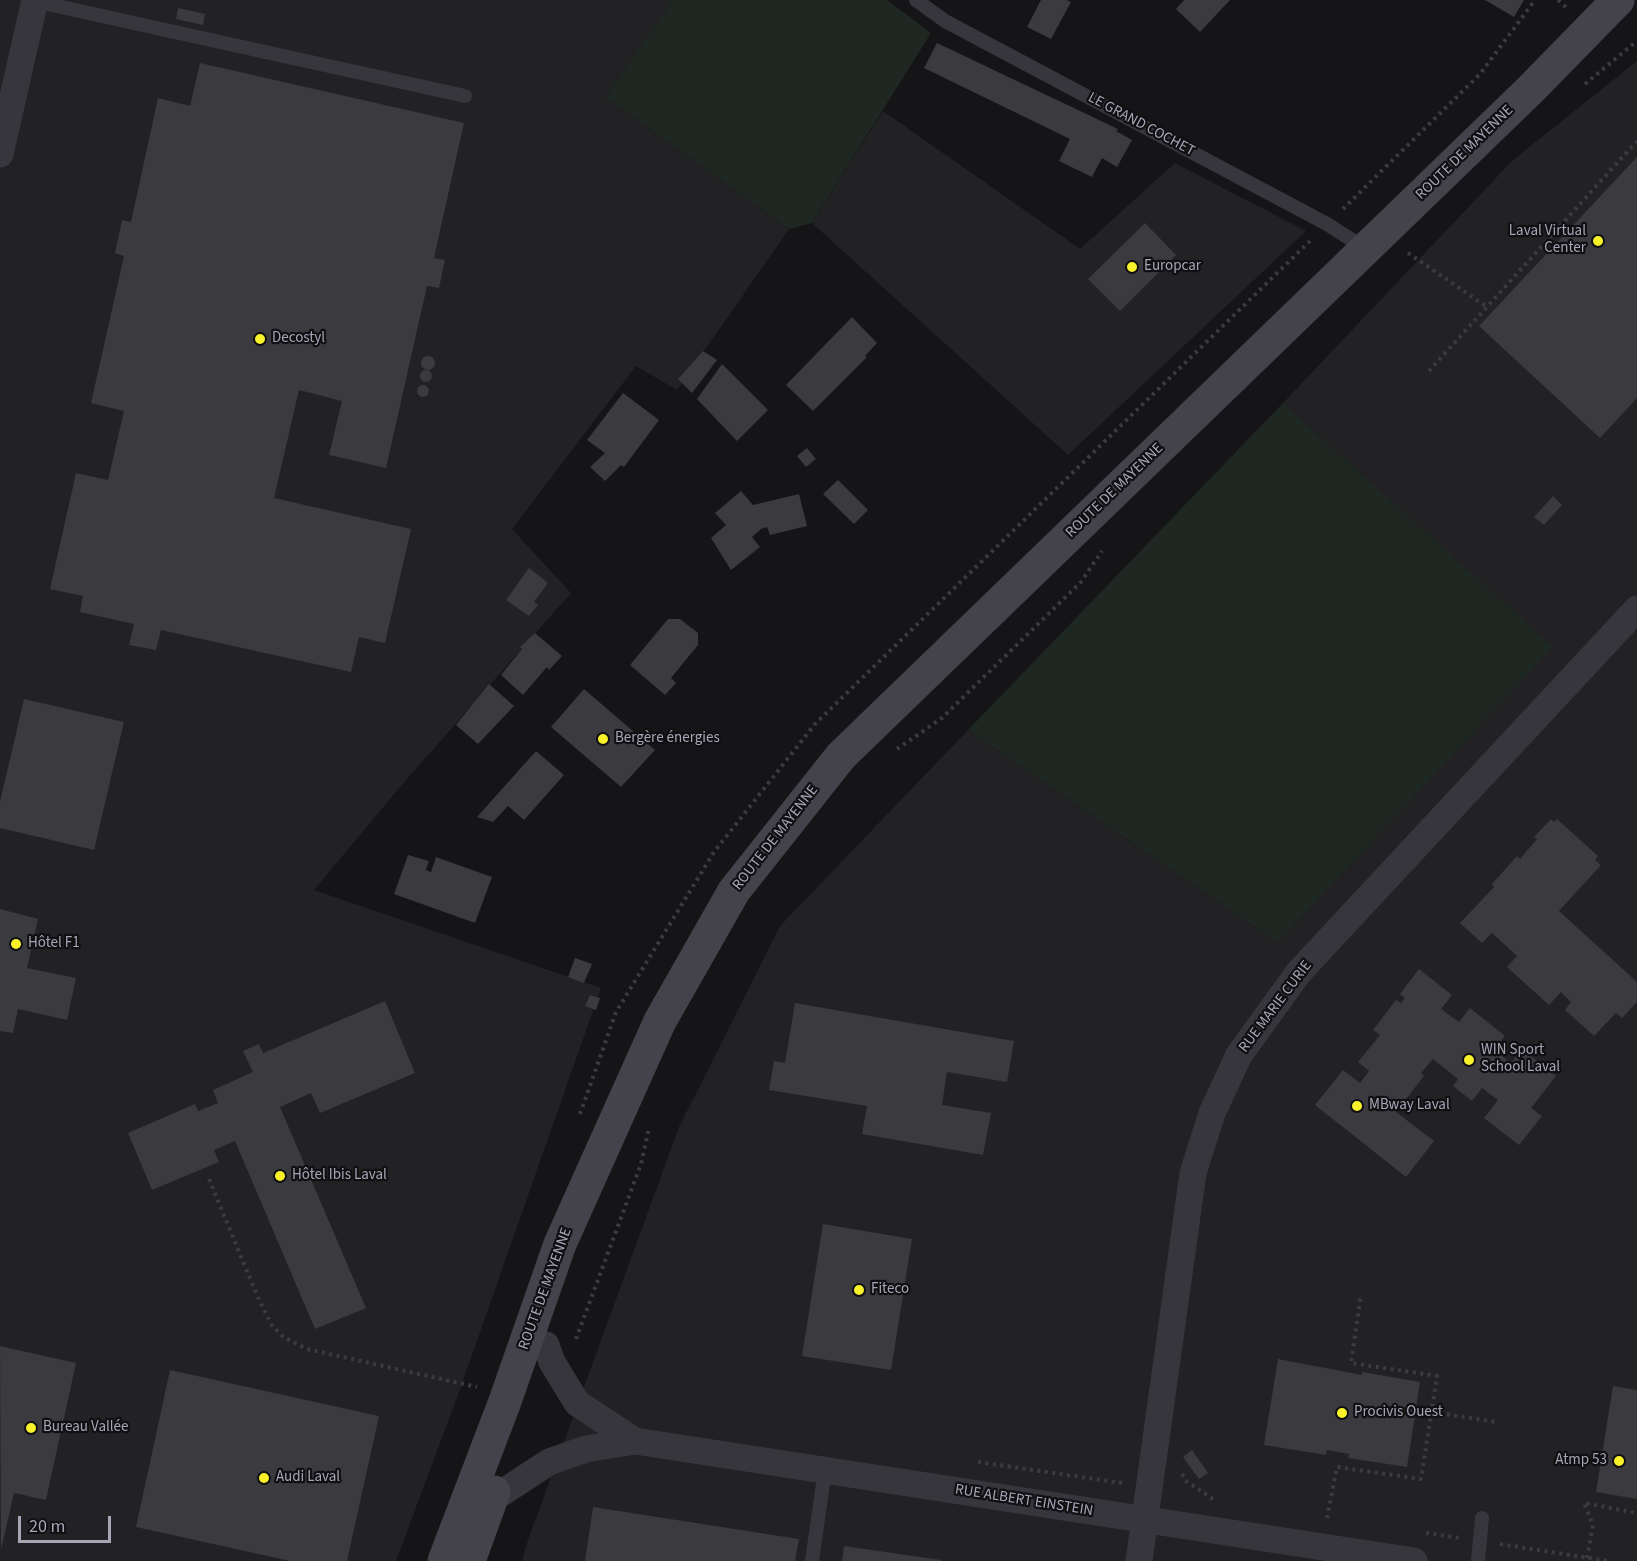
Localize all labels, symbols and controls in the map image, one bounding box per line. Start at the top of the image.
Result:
street label: LE GRAND COCHET [1085,89,1197,161]
street label: ROUTE DE MAYENNE [1413,102,1517,204]
place label: Laval Virtual Center [1509,223,1586,258]
marker: Laval Virtual Center [1591,234,1605,248]
place label: Europcar [1144,258,1201,276]
marker: Europcar [1125,260,1139,274]
place label: Decostyl [272,330,325,348]
marker: Decostyl [253,332,267,346]
street label: ROUTE DE MAYENNE [1063,440,1167,542]
place label: Bergère énergies [615,730,720,748]
marker: Bergère énergies [596,732,610,746]
street label: ROUTE DE MAYENNE [729,782,823,894]
place label: Hôtel F1 [28,935,80,953]
marker: Hôtel F1 [9,937,23,951]
street label: RUE MARIE CURIE [1236,958,1316,1056]
place label: WIN Sport School Laval [1481,1042,1560,1077]
marker: WIN Sport School Laval [1462,1053,1476,1067]
place label: MBway Laval [1369,1097,1450,1115]
marker: MBway Laval [1350,1099,1364,1113]
place label: Hôtel Ibis Laval [292,1167,387,1185]
marker: Hôtel Ibis Laval [273,1169,287,1183]
street label: ROUTE DE MAYENNE [516,1226,576,1352]
place label: Fiteco [871,1281,909,1299]
marker: Fiteco [852,1283,866,1297]
place label: Procivis Ouest [1354,1404,1443,1422]
marker: Procivis Ouest [1335,1406,1349,1420]
place label: Bureau Vallée [43,1419,128,1437]
marker: Bureau Vallée [24,1421,38,1435]
place label: Atmp 53 [1555,1452,1607,1470]
marker: Atmp 53 [1612,1454,1626,1468]
place label: Audi Laval [276,1469,340,1487]
marker: Audi Laval [257,1471,271,1485]
street label: RUE ALBERT EINSTEIN [954,1481,1094,1521]
scale bar [21,1504,114,1542]
text: 20 m [29,1514,65,1539]

